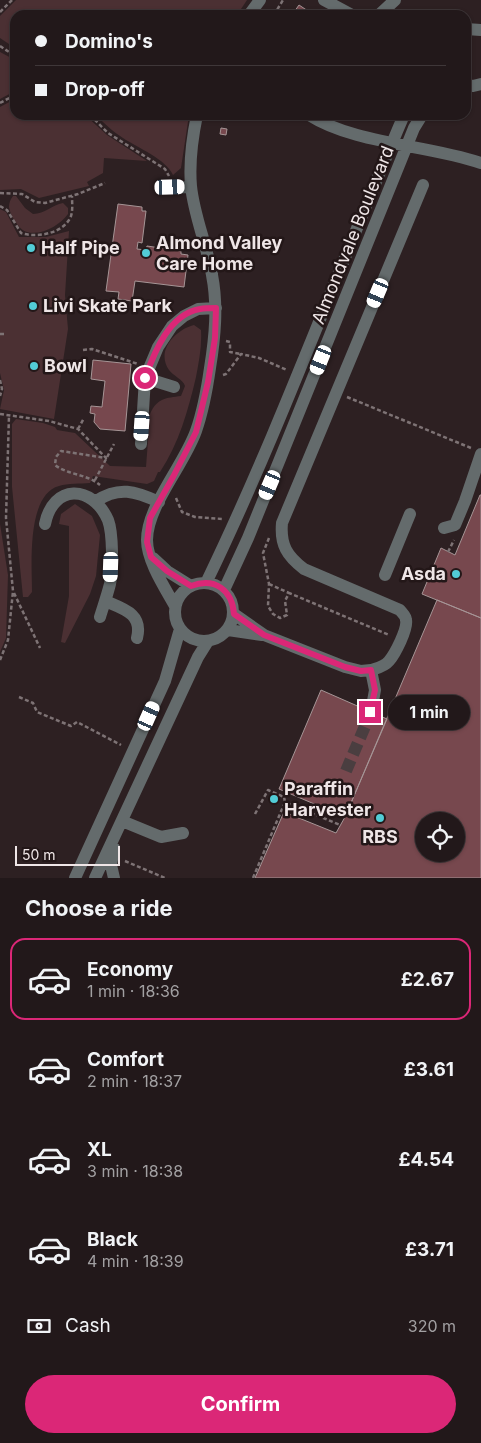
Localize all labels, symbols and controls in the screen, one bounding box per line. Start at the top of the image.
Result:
text: Domino's [65,30,153,53]
text: Drop-off [65,78,145,101]
street label: Almondvale Boulevard [307,143,398,327]
car [154,179,185,195]
place label: Almond Valley Care Home [156,232,283,274]
place label: Half Pipe [41,237,120,258]
marker: Half Pipe [25,242,37,254]
marker: Almond Valley Care Home [140,247,152,259]
car [365,276,390,310]
place label: Livi Skate Park [43,295,173,316]
marker: Livi Skate Park [27,300,39,312]
car [308,343,333,377]
place label: Bowl [44,355,87,376]
marker: Bowl [28,360,40,372]
route start [134,367,156,389]
car [133,411,150,441]
car [257,468,282,502]
car [102,552,119,582]
place label: Asda [401,563,446,584]
marker: Asda [450,568,462,580]
callout: 1 min [388,694,470,730]
car [136,699,161,733]
route end [359,701,381,723]
text: 1 min [409,702,449,722]
place label: Paraffin Harvester [284,778,371,820]
marker: Paraffin Harvester [268,793,280,805]
marker: RBS [374,812,386,824]
map controls [415,812,465,862]
button: locate [415,812,465,862]
place label: RBS [362,826,398,847]
scale bar [15,843,120,866]
text: 50 m [22,846,56,863]
text: Choose a ride [25,895,173,921]
icon: car [27,957,72,1002]
text: Economy [87,958,173,981]
text: £2.67 [401,968,454,991]
text: 1 min · 18:36 [87,981,180,1001]
icon: car [27,1047,72,1092]
text: Comfort [87,1048,164,1071]
text: £3.61 [404,1058,454,1081]
text: 2 min · 18:37 [87,1071,182,1091]
icon: car [27,1137,72,1182]
text: XL [87,1138,112,1161]
text: £4.54 [398,1148,454,1171]
text: 3 min · 18:38 [87,1161,183,1181]
icon: car [27,1227,72,1272]
text: Black [87,1228,138,1251]
text: £3.71 [405,1238,454,1261]
text: 4 min · 18:39 [87,1251,184,1271]
icon: cash [25,1312,53,1340]
text: Cash [65,1314,111,1337]
text: 320 m [408,1316,456,1336]
button: Confirm [25,1375,456,1433]

